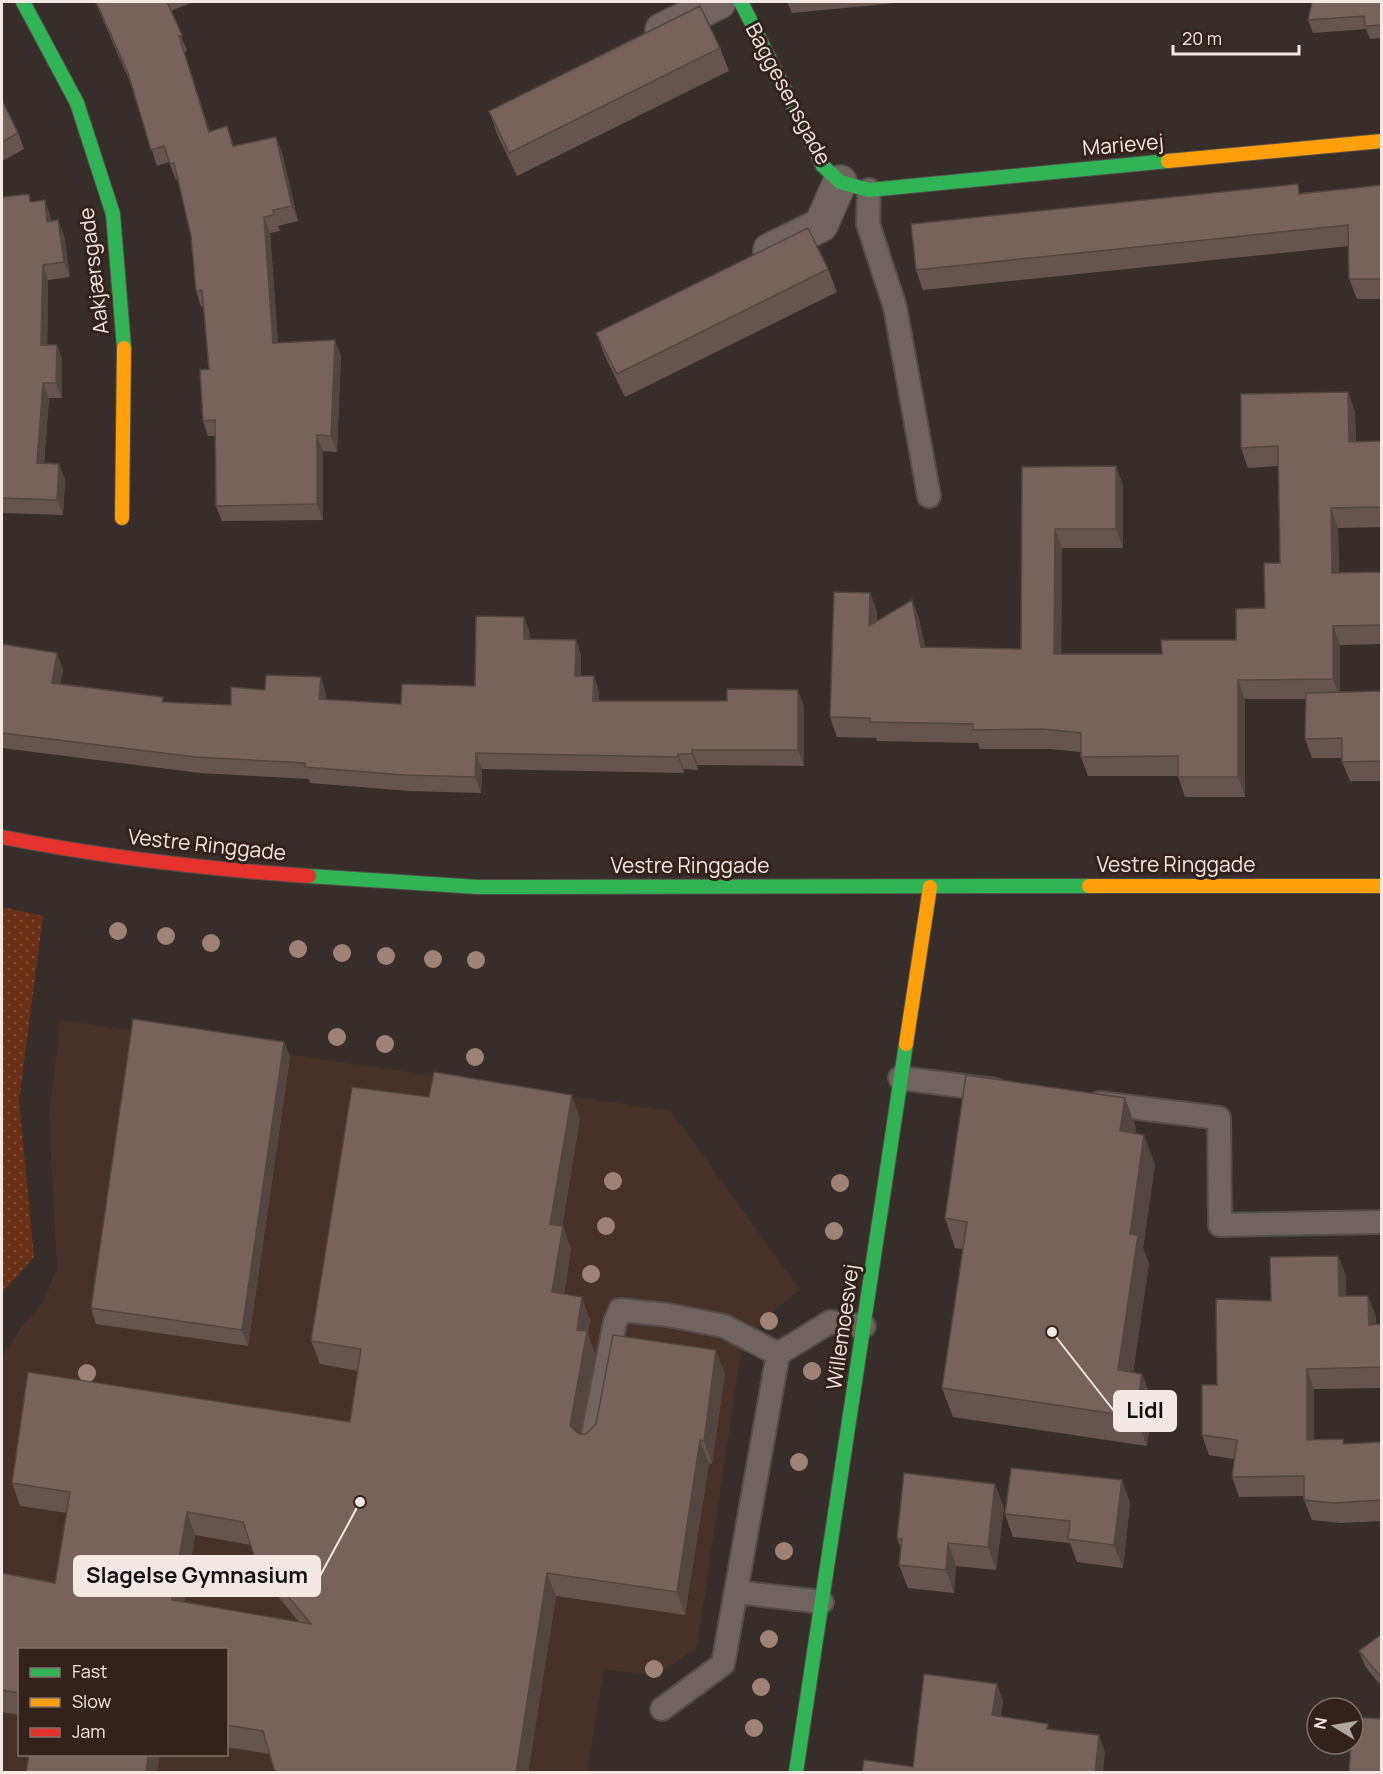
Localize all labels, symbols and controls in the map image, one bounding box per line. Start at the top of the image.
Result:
street label: Baggesensgade [740,18,838,169]
scale bar [1173,18,1299,56]
text: 20 m [1182,26,1222,50]
street label: Marievej [1081,127,1165,161]
street label: Aakjærsgade [71,206,115,336]
street label: Vestre Ringgade [127,822,288,866]
street label: Vestre Ringgade [1097,850,1255,878]
street label: Vestre Ringgade [611,851,769,879]
street label: Willemoesvej [819,1262,865,1392]
callout: Lidl [1114,1391,1176,1431]
text: Lidl [1126,1395,1164,1425]
callout: Slagelse Gymnasium [74,1556,320,1596]
text: Slagelse Gymnasium [86,1560,308,1590]
legend [18,1648,228,1756]
text: Fast [72,1659,107,1683]
text: Slow [72,1689,112,1713]
north arrow [1305,1696,1365,1756]
text: N [1308,1715,1332,1731]
text: Jam [72,1719,106,1743]

